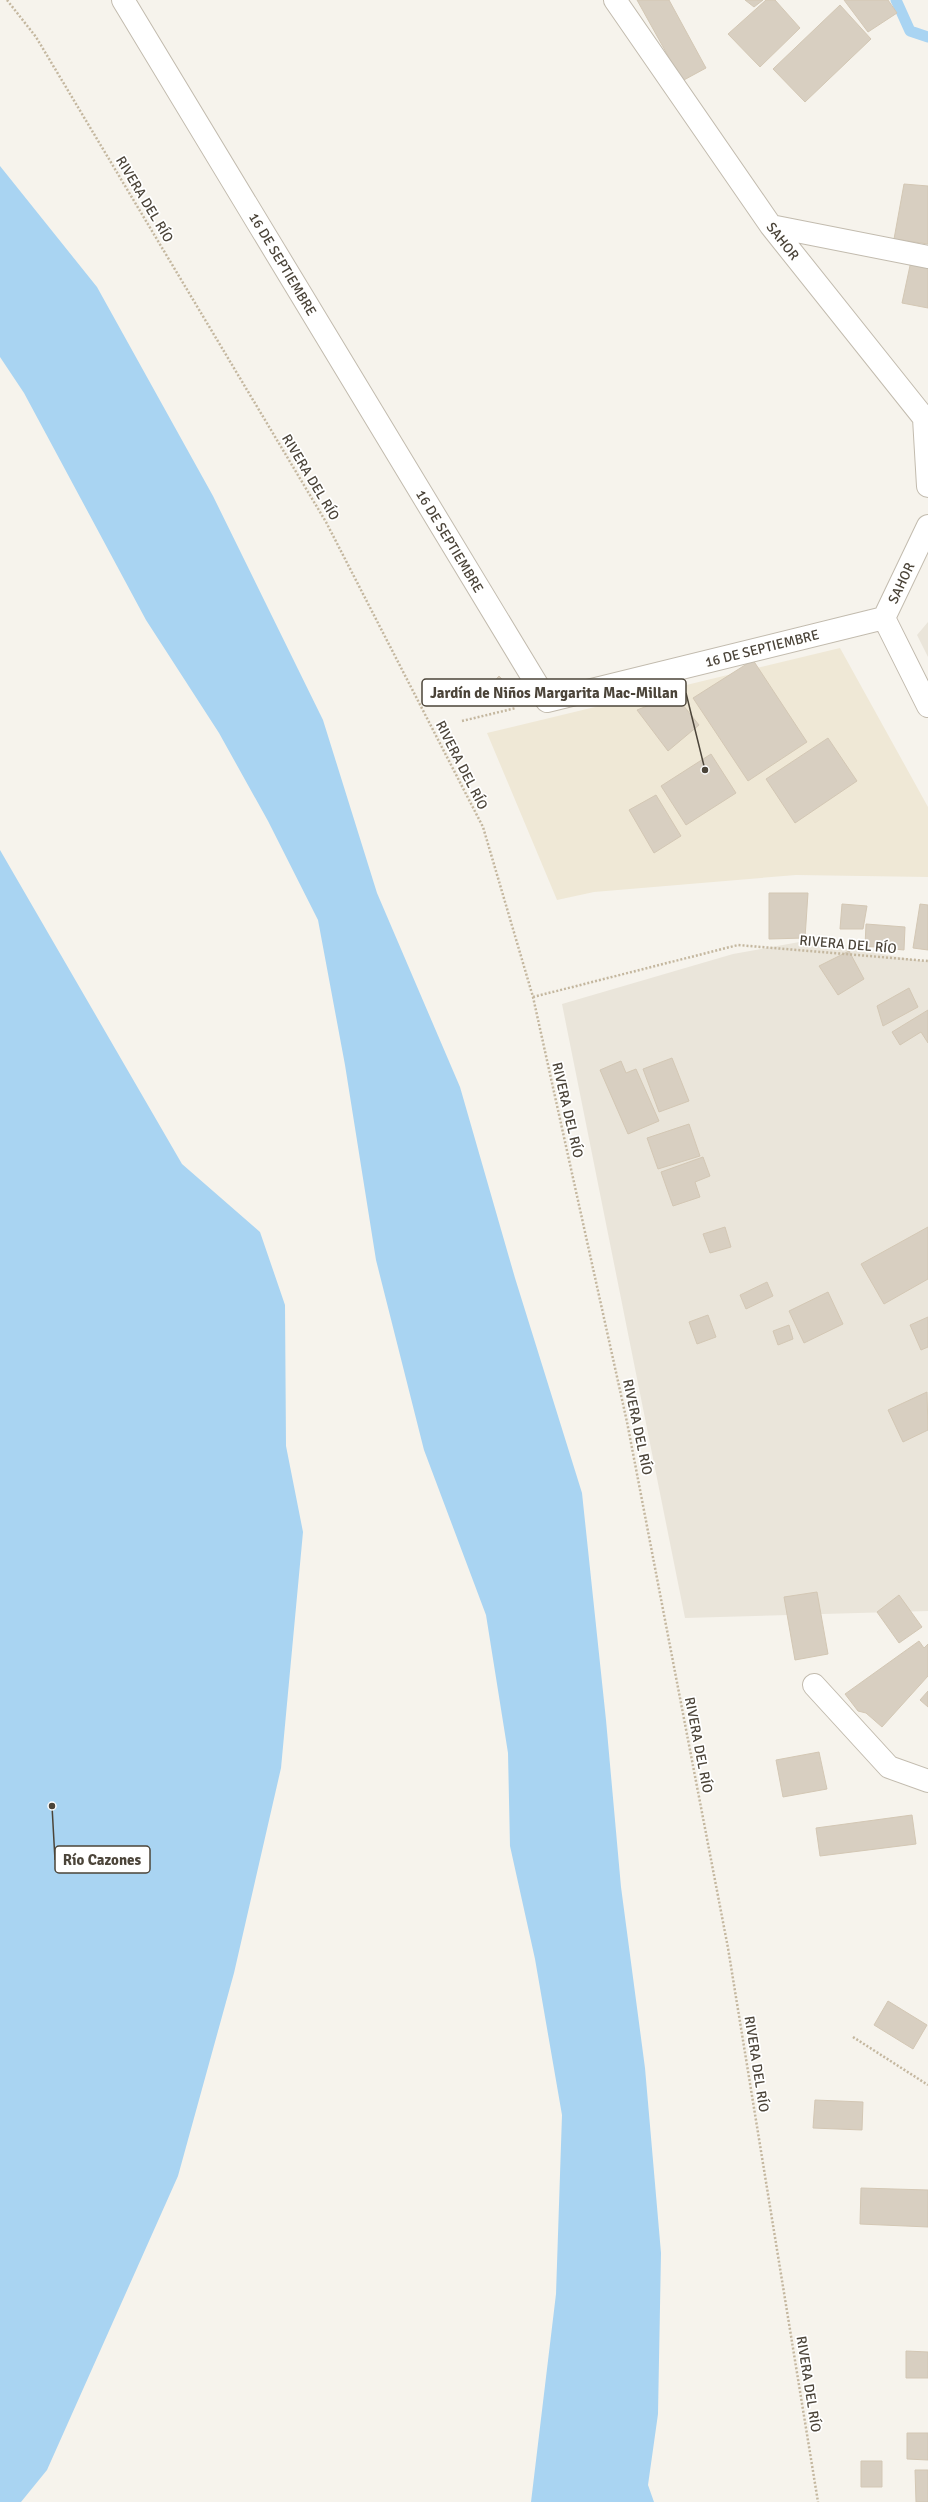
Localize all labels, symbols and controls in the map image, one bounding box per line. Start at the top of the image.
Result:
street label: RIVERA DEL RÍO [112,153,177,245]
street label: 16 DE SEPTIEMBRE [245,210,320,319]
street label: SAHOR [763,219,803,264]
street label: RIVERA DEL RÍO [278,431,343,523]
street label: 16 DE SEPTIEMBRE [412,487,487,596]
street label: SAHOR [885,560,918,606]
street label: 16 DE SEPTIEMBRE [703,626,821,671]
callout: Jardín de Niños Margarita Mac-Millan [422,679,686,706]
text: Jardín de Niños Margarita Mac-Millan [430,684,678,702]
street label: RIVERA DEL RÍO [432,718,491,813]
street label: RIVERA DEL RÍO [799,932,897,957]
street label: RIVERA DEL RÍO [548,1061,587,1160]
street label: RIVERA DEL RÍO [619,1378,656,1477]
street label: RIVERA DEL RÍO [681,1696,716,1795]
callout: Río Cazones [55,1846,150,1873]
text: Río Cazones [63,1851,142,1869]
street label: RIVERA DEL RÍO [740,2015,773,2114]
street label: RIVERA DEL RÍO [792,2335,825,2434]

